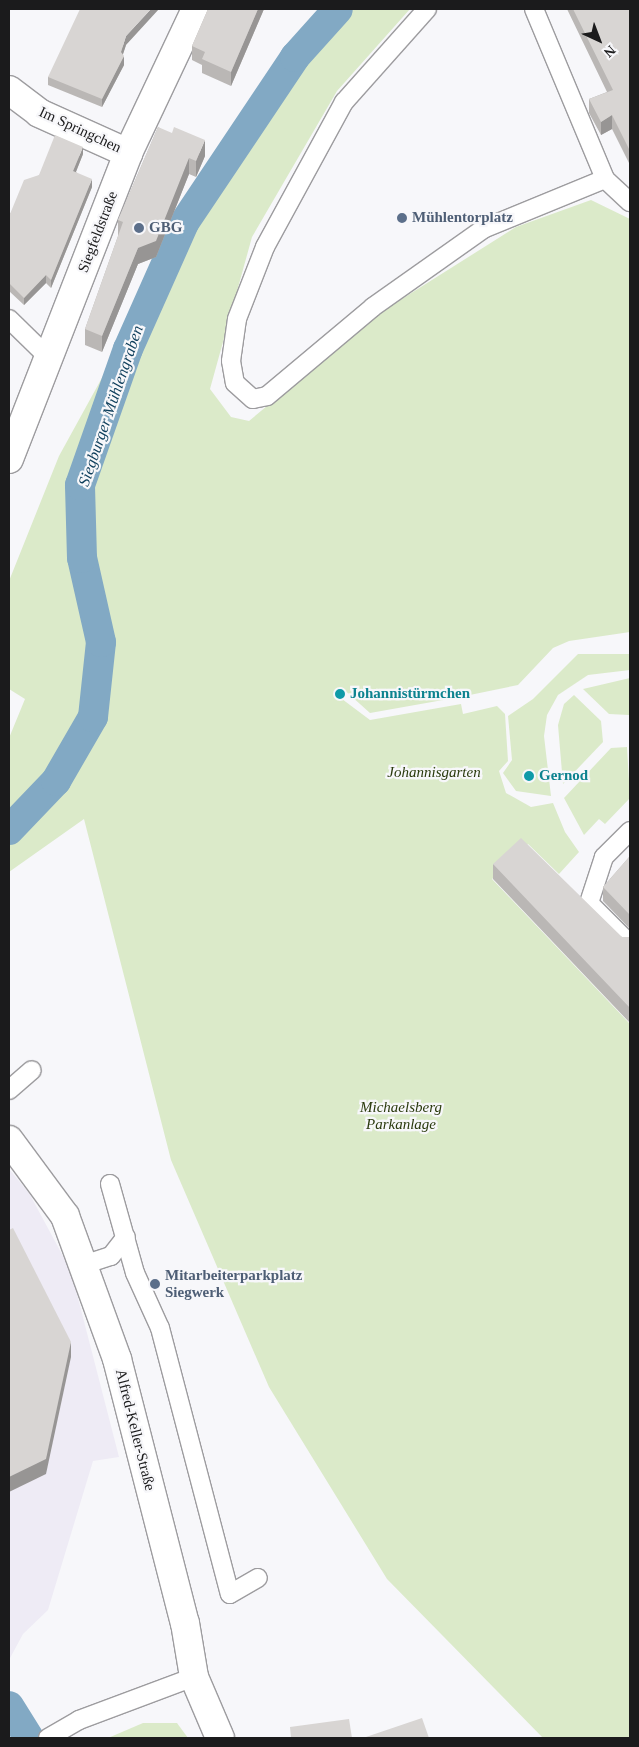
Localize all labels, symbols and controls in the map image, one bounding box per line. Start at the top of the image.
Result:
north arrow [574,15,624,65]
text: N [601,42,618,60]
street label: Im Springchen [36,103,124,157]
street label: Siegfeldstraße [74,189,122,275]
place label: Mühlentorplatz [412,209,513,227]
marker: Mühlentorplatz [396,212,408,224]
place label: GBG [149,219,182,237]
marker: GBG [133,222,145,234]
water label: Siegburger Mühlengraben [74,323,148,489]
place label: Johannistürmchen [350,685,470,703]
marker: Johannistürmchen [334,688,346,700]
park label: Johannisgarten [387,764,481,782]
place label: Gernod [539,767,588,785]
marker: Gernod [523,770,535,782]
park label: Michaelsberg Parkanlage [360,1098,442,1133]
place label: Mitarbeiterparkplatz Siegwerk [165,1266,302,1301]
marker: Mitarbeiterparkplatz Siegwerk [149,1278,161,1290]
street label: Alfred-Keller-Straße [111,1367,159,1493]

